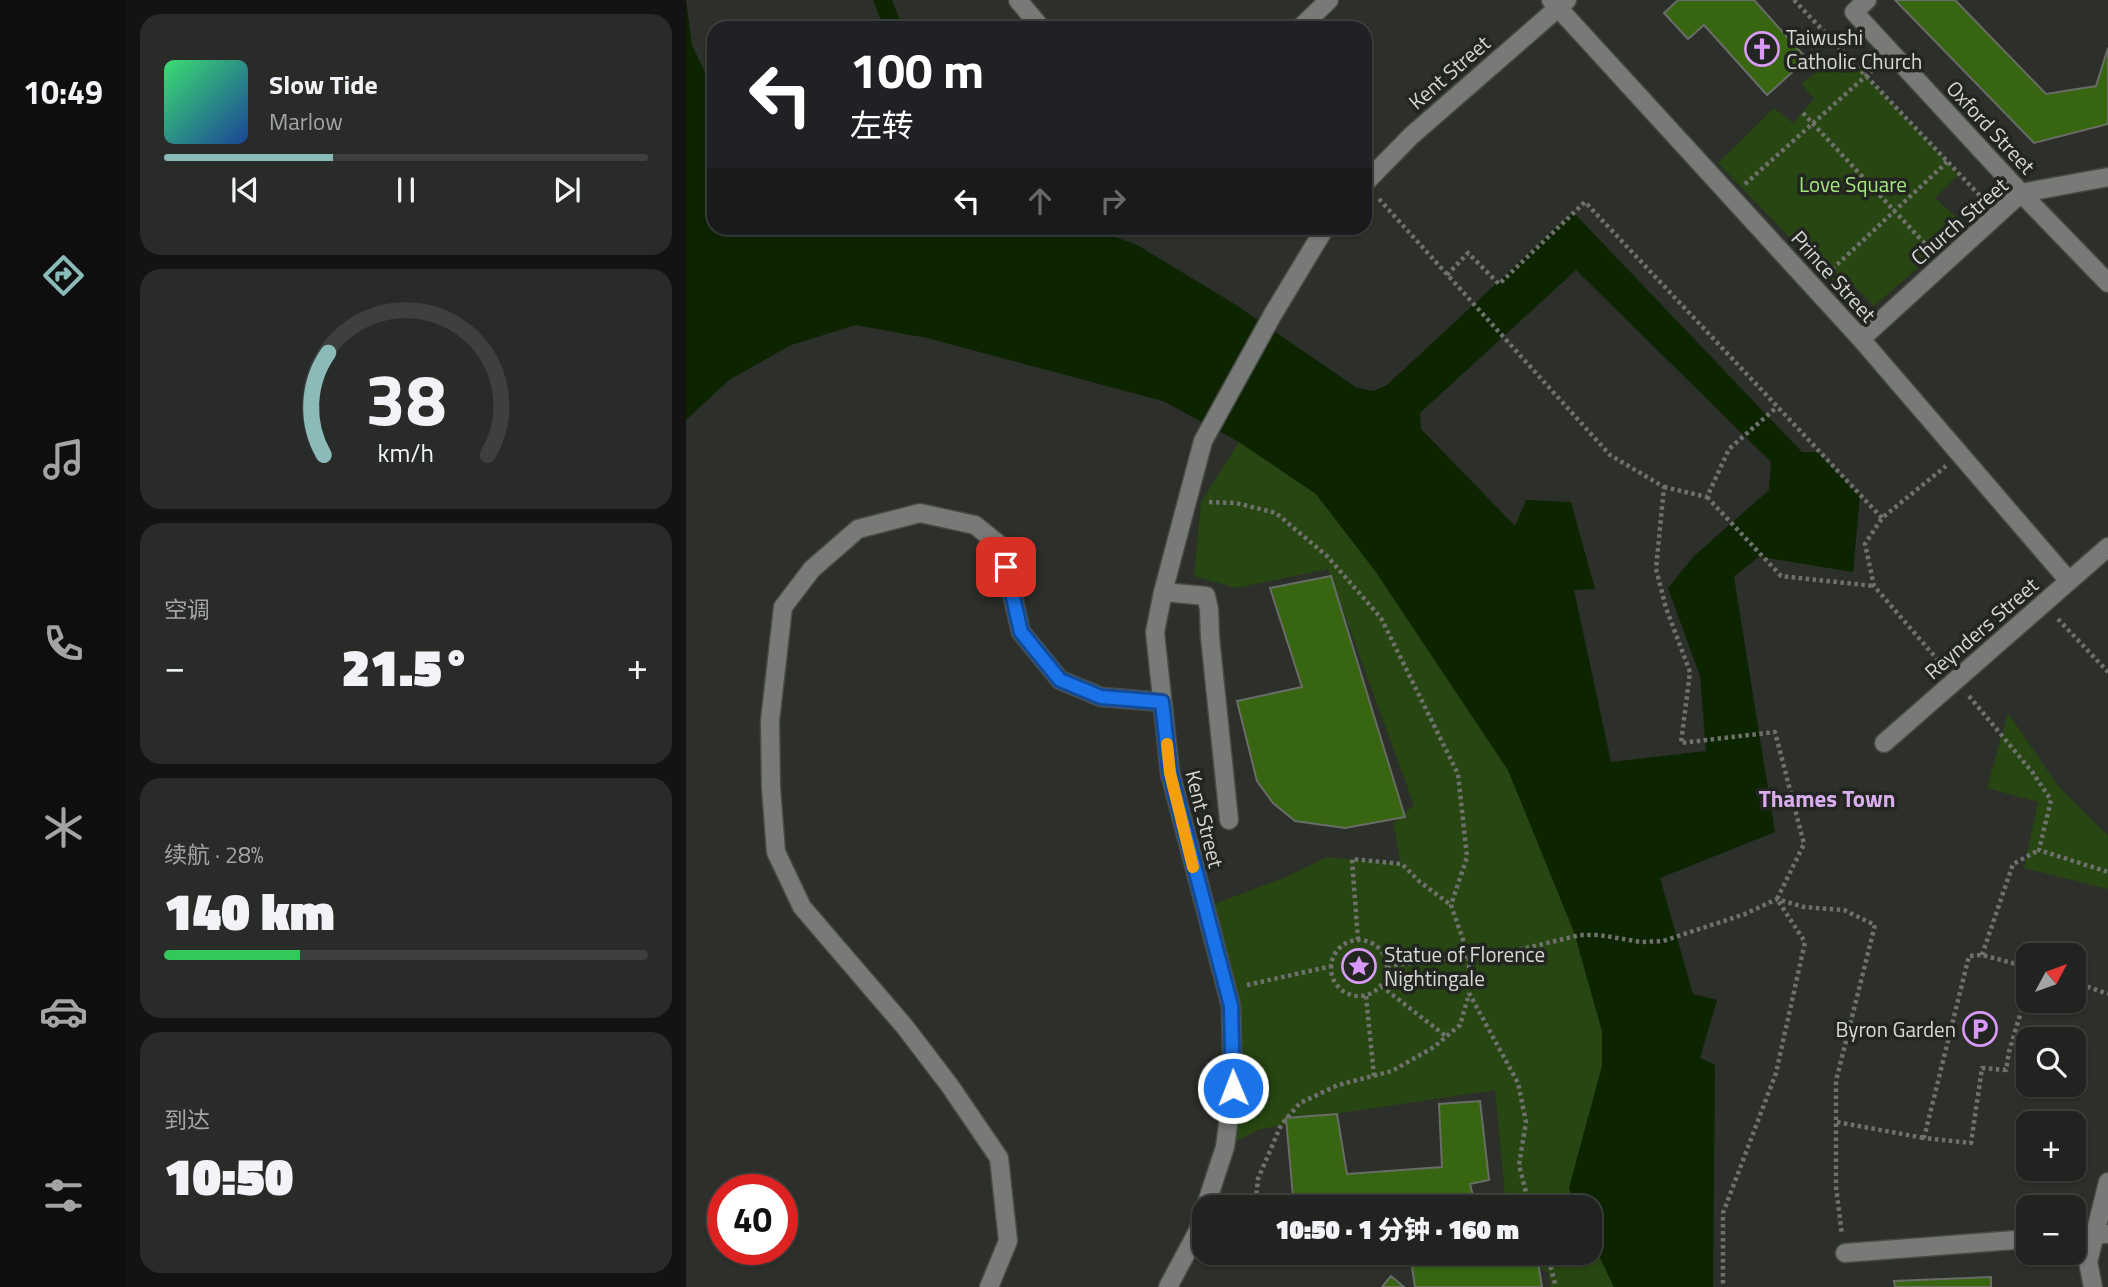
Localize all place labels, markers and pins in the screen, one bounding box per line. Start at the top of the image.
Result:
place label: Taiwushi Catholic Church [1786,21,1922,77]
church icon: Taiwushi Catholic Church [1743,30,1781,68]
pin [976,537,1036,597]
place label: Statue of Florence Nightingale [1384,938,1545,994]
place icon: Statue of Florence Nightingale [1340,947,1378,985]
parking icon: Byron Garden [1961,1010,1999,1048]
place label: Byron Garden [1836,1013,1956,1045]

